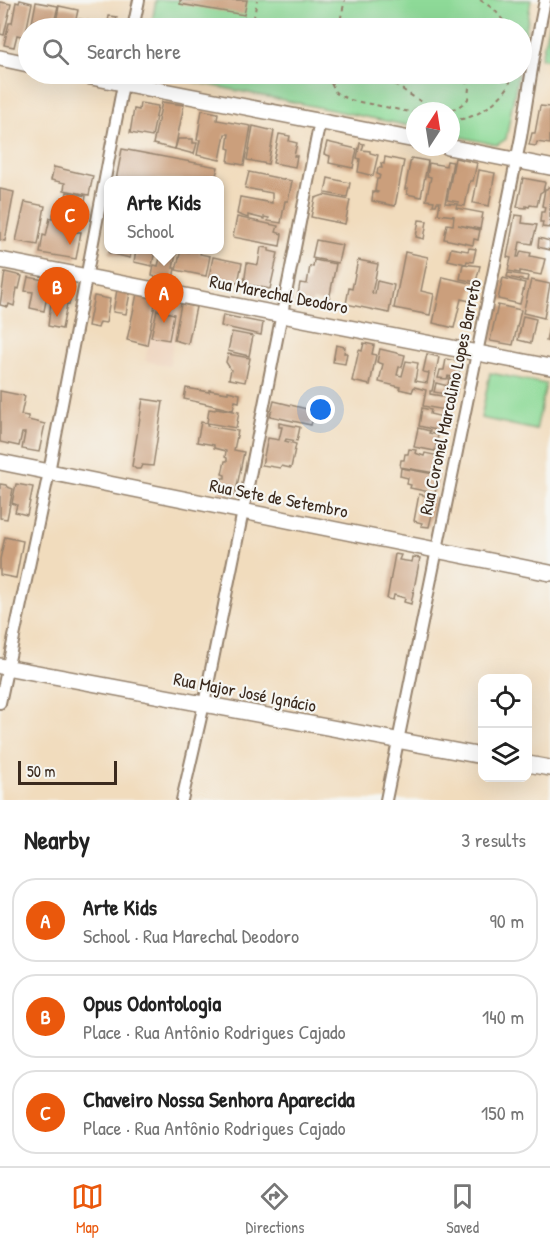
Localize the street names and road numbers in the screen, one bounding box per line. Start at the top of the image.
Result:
street label: Rua Marechal Deodoro [208,268,350,320]
street label: Rua Coronel Marcolino Lopes Barreto [413,277,487,517]
street label: Rua Sete de Setembro [208,472,350,524]
street label: Rua Major José Ignácio [172,666,318,718]

